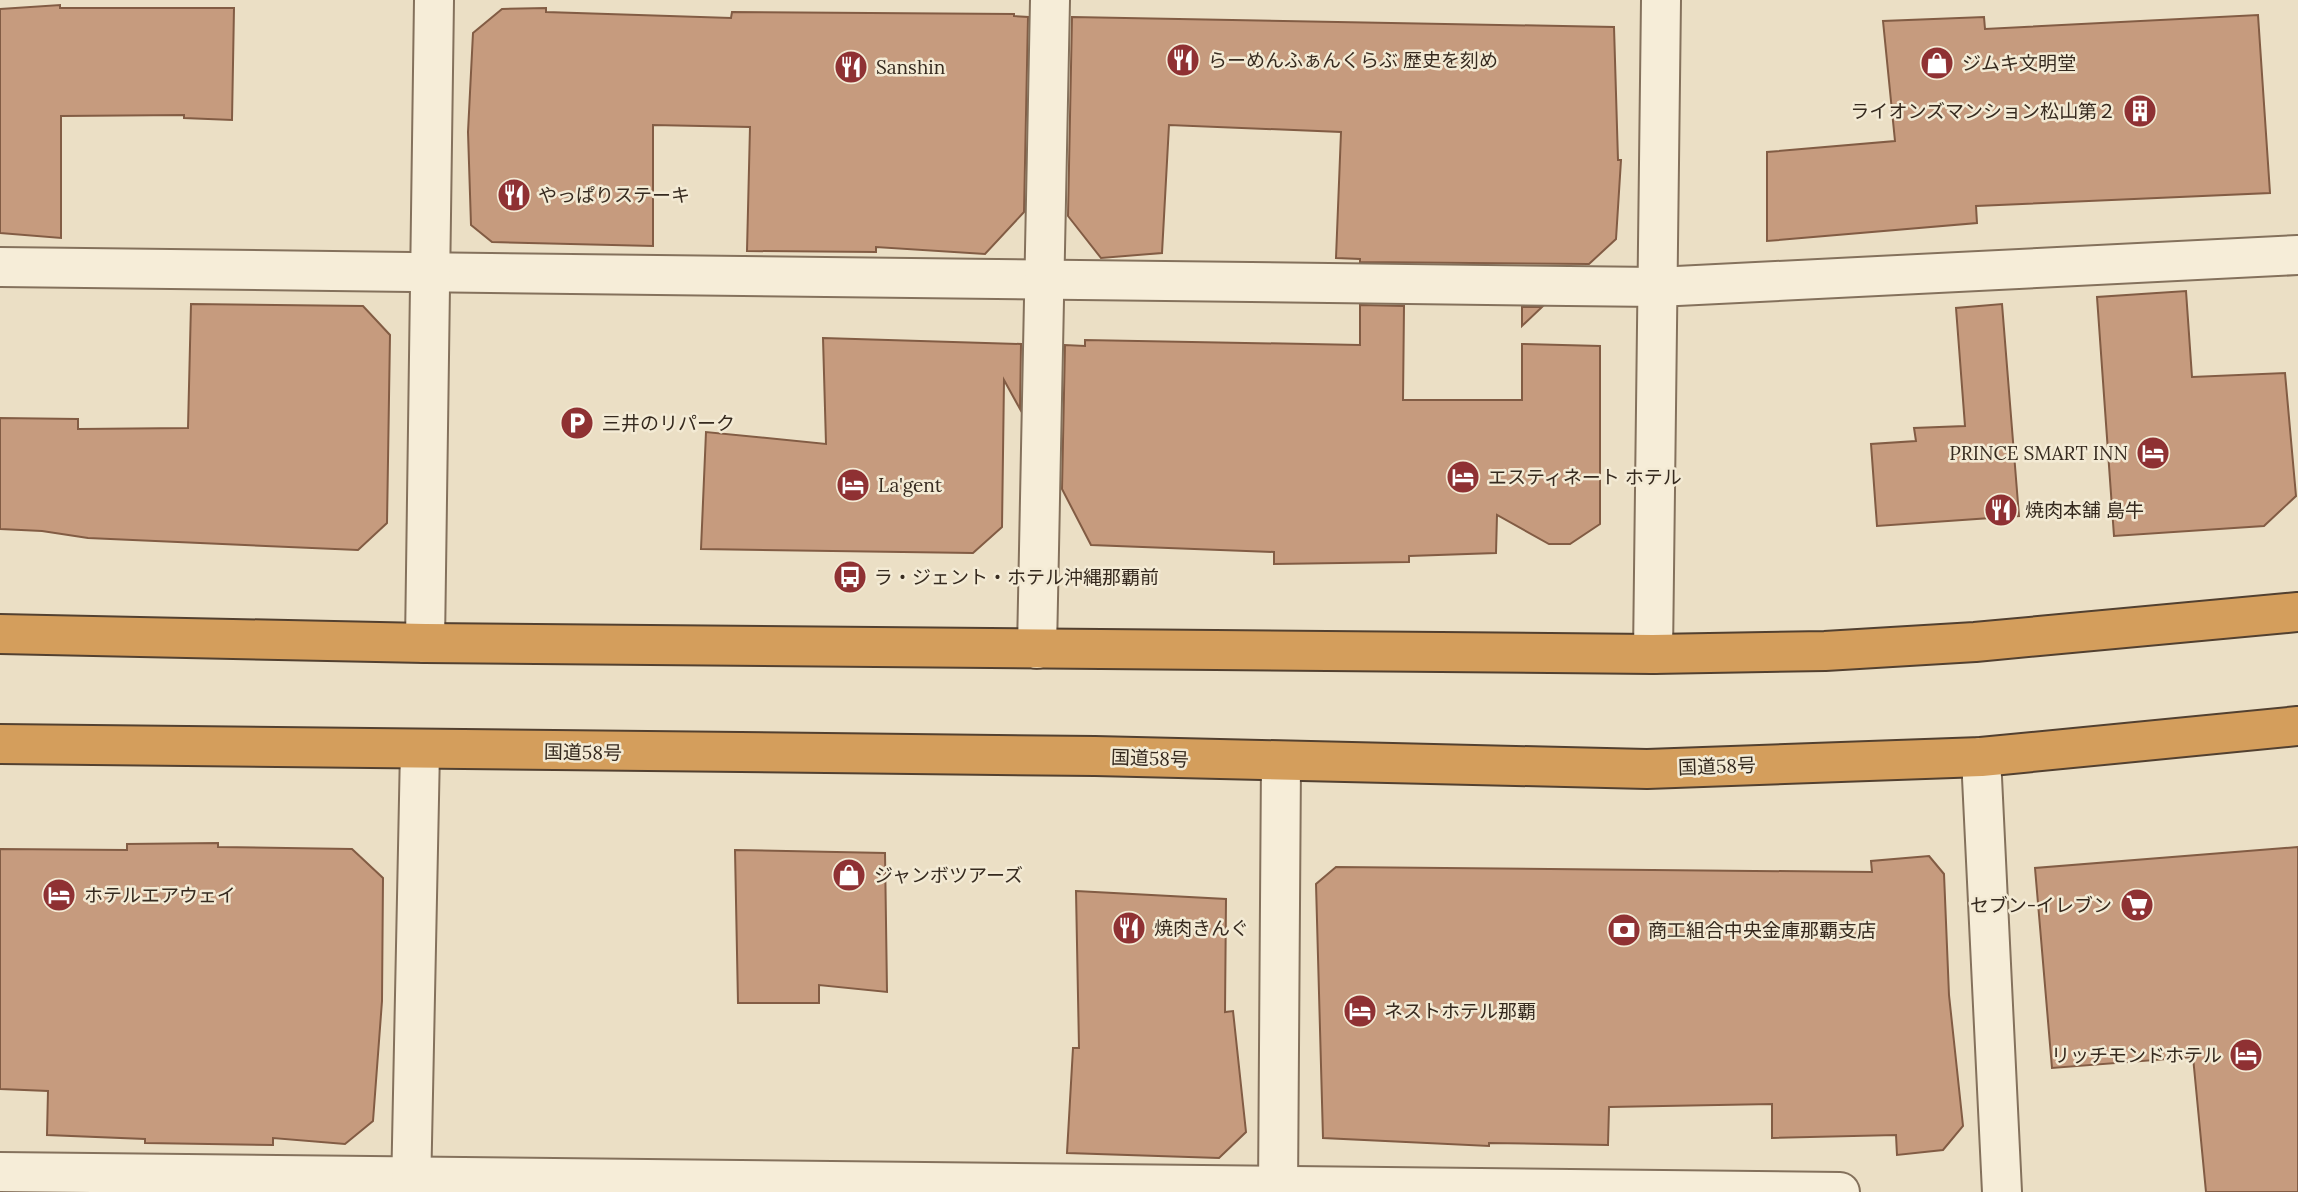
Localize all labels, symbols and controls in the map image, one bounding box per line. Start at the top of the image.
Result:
restaurant icon: らーめんふぁんくらぶ 歴史を刻め [1164,41,1202,79]
shop icon: ジムキ文明堂 [1918,44,1956,82]
restaurant icon: Sanshin [832,48,870,86]
place label: らーめんふぁんくらぶ 歴史を刻め [1208,48,1498,72]
place label: ジムキ文明堂 [1962,51,2076,75]
place label: Sanshin [876,55,945,79]
building icon: ライオンズマンション松山第２ [2121,92,2159,130]
place label: ライオンズマンション松山第２ [1850,99,2116,123]
restaurant icon: やっぱりステーキ [495,176,533,214]
place label: やっぱりステーキ [538,183,690,207]
parking icon: 三井のリパーク [558,404,596,442]
place label: 三井のリパーク [602,411,735,435]
hotel icon: PRINCE SMART INN [2134,434,2172,472]
place label: PRINCE SMART INN [1949,441,2128,465]
hotel icon: エスティネート ホテル [1444,458,1482,496]
place label: エスティネート ホテル [1488,465,1682,489]
hotel icon: La'gent [834,466,872,504]
place label: La'gent [878,473,943,497]
restaurant icon: 焼肉本舗 島牛 [1982,491,2020,529]
place label: 焼肉本舗 島牛 [2025,498,2144,522]
bus stop icon: ラ・ジェント・ホテル沖縄那覇前 [831,558,869,596]
place label: ラ・ジェント・ホテル沖縄那覇前 [874,565,1159,589]
street label: 国道58号 [544,739,622,765]
street label: 国道58号 [1111,745,1189,771]
street label: 国道58号 [1678,753,1756,779]
shop icon: ジャンボツアーズ [830,856,868,894]
place label: ジャンボツアーズ [874,863,1023,887]
hotel icon: ホテルエアウェイ [40,876,78,914]
place label: ホテルエアウェイ [84,883,236,907]
supermarket icon: セブン-イレブン [2118,886,2156,924]
place label: セブン-イレブン [1970,893,2112,917]
restaurant icon: 焼肉きんぐ [1110,909,1148,947]
bank icon: 商工組合中央金庫那覇支店 [1605,911,1643,949]
place label: 焼肉きんぐ [1154,916,1249,940]
place label: 商工組合中央金庫那覇支店 [1648,918,1876,942]
hotel icon: ネストホテル那覇 [1341,992,1379,1030]
place label: ネストホテル那覇 [1384,999,1536,1023]
hotel icon: リッチモンドホテル [2227,1036,2265,1074]
place label: リッチモンドホテル [2051,1043,2222,1067]

